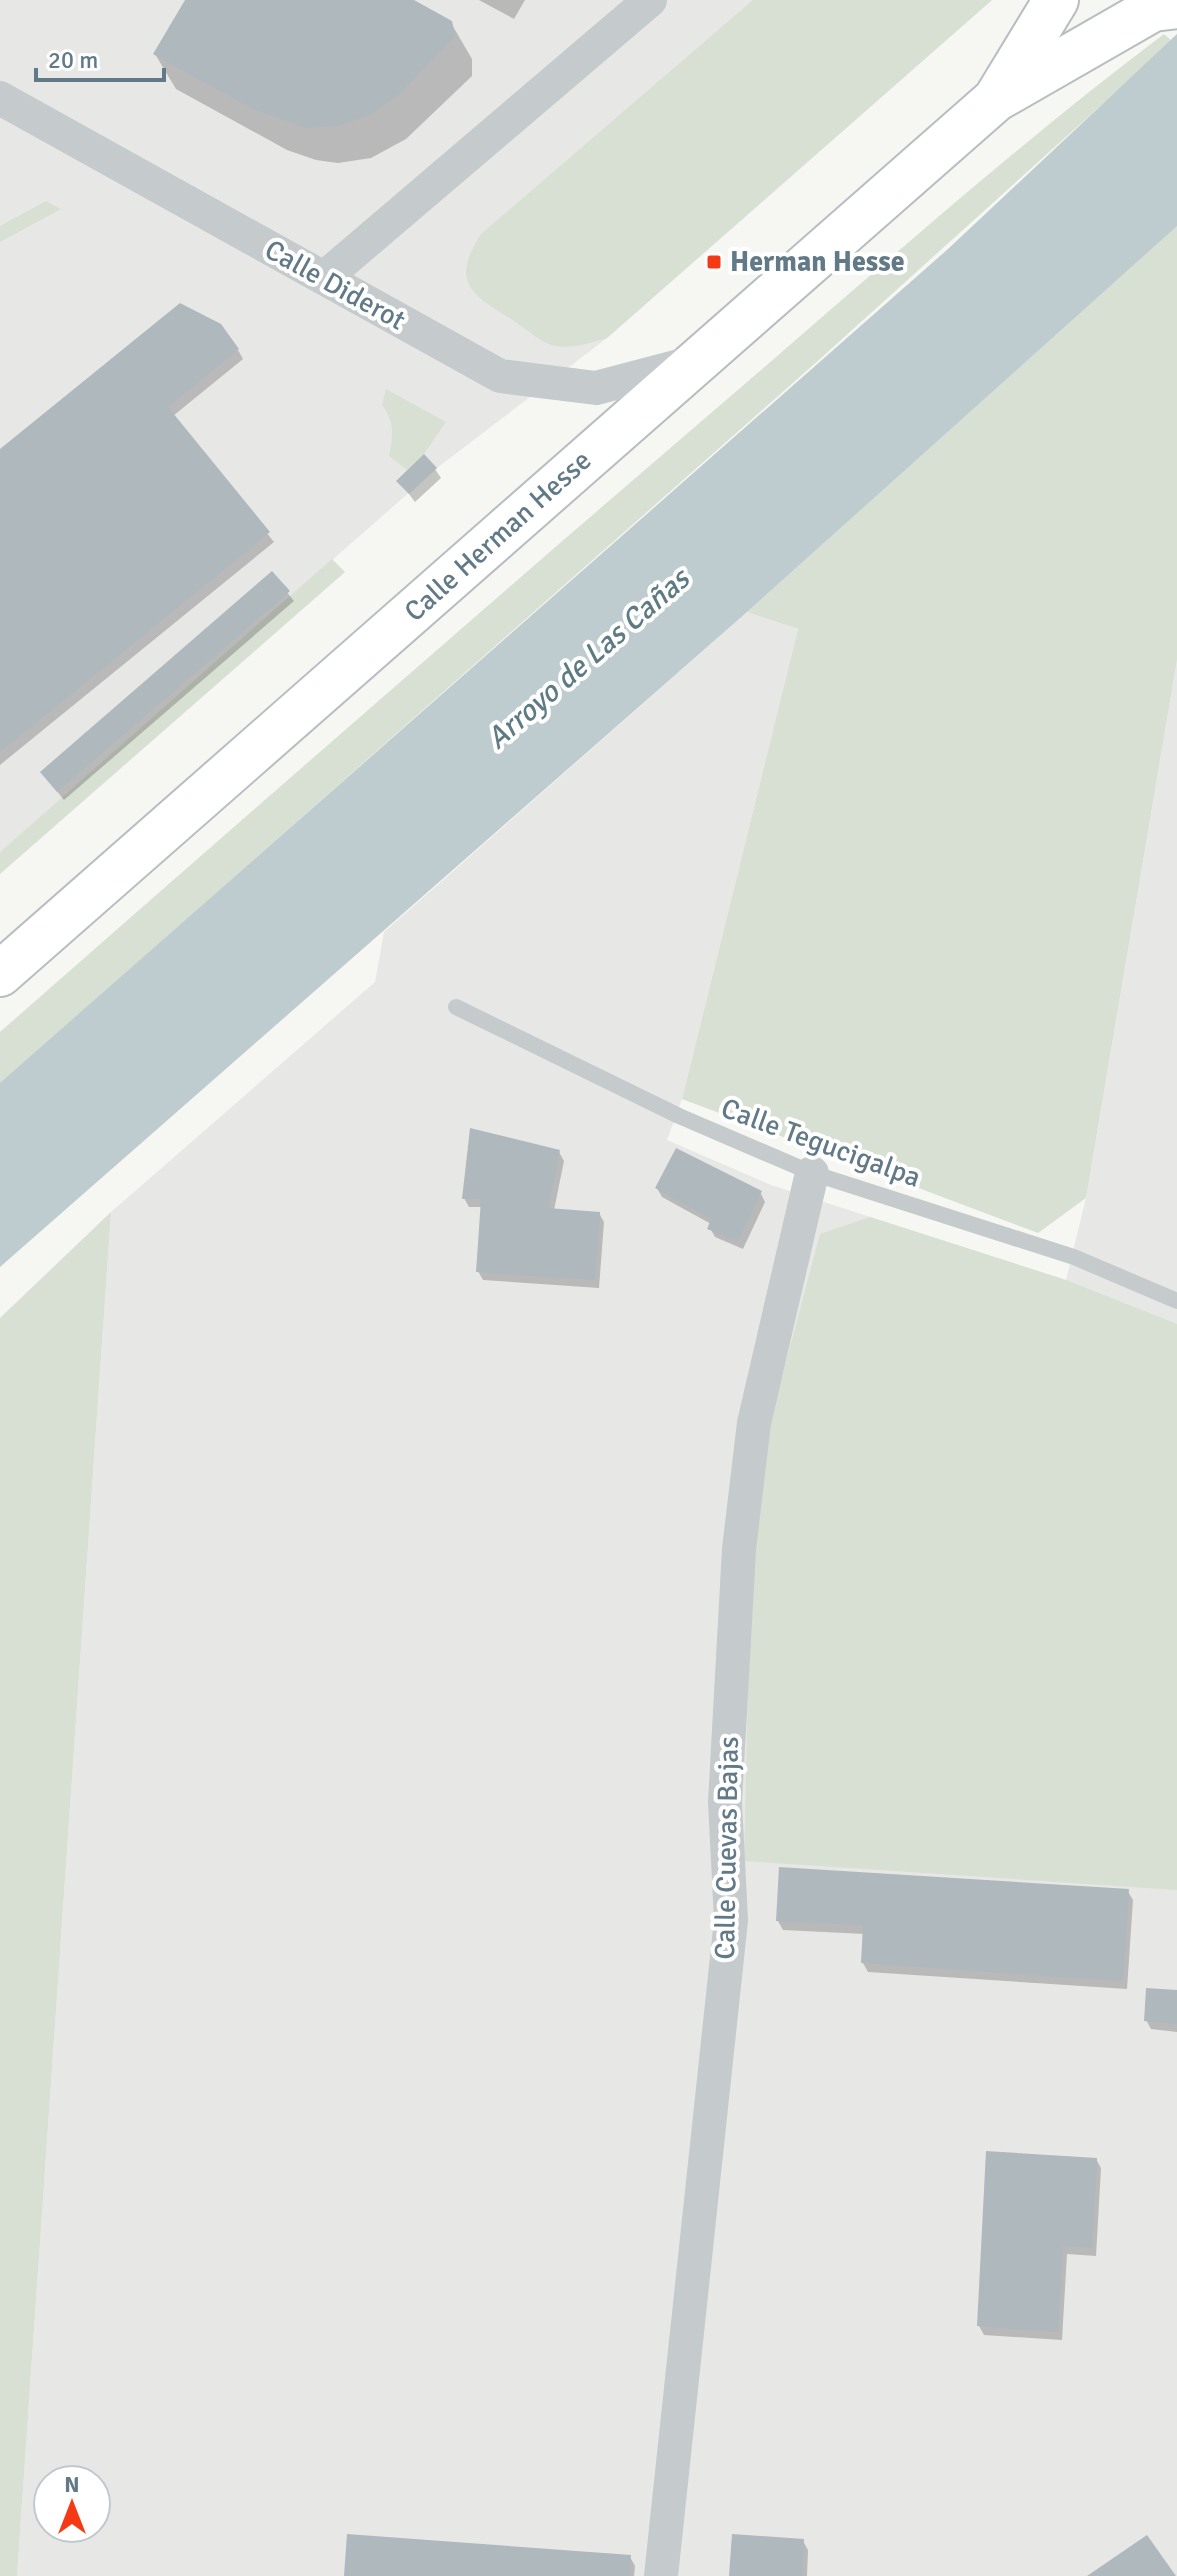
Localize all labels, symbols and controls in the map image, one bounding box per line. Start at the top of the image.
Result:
scale bar [36,32,164,82]
text: 20 m [48,45,98,75]
street label: Calle Diderot [259,232,411,338]
place label: Herman Hesse [730,245,905,279]
marker: Herman Hesse [705,253,723,271]
street label: Calle Herman Hesse [398,443,598,629]
water label: Arroyo de Las Cañas [479,559,699,757]
street label: Calle Tegucigalpa [717,1091,925,1195]
street label: Calle Cuevas Bajas [708,1736,746,1960]
north arrow [32,2464,112,2544]
text: N [64,2471,80,2498]

